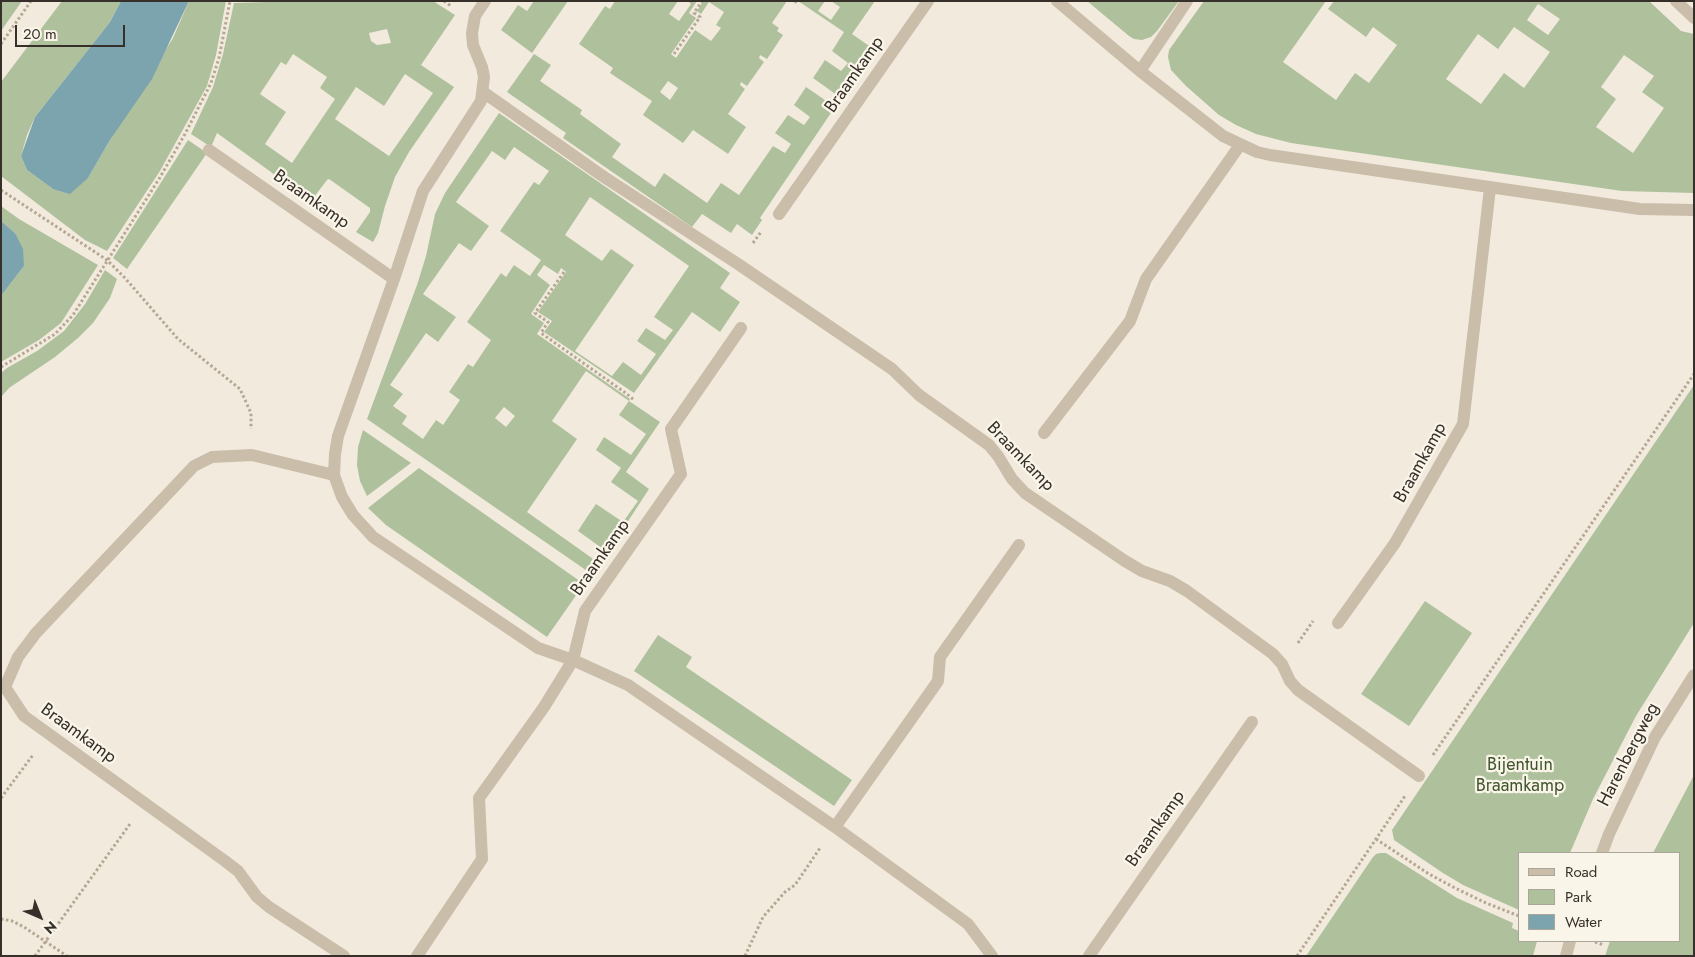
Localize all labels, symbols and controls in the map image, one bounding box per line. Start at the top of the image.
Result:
scale bar [18,15,128,47]
text: 20 m [23,23,57,45]
street label: Braamkamp [821,33,889,117]
street label: Braamkamp [269,166,353,234]
street label: Braamkamp [982,418,1058,496]
street label: Braamkamp [1390,419,1452,507]
street label: Braamkamp [567,516,635,600]
street label: Braamkamp [36,699,120,769]
street label: Harenbergweg [1594,700,1664,810]
park label: Bijentuin Braamkamp [1476,755,1564,798]
street label: Braamkamp [1122,787,1190,871]
legend [1518,852,1680,942]
text: Road [1565,861,1597,883]
text: Park [1565,886,1592,908]
north arrow [15,892,65,942]
text: Water [1565,911,1602,933]
text: N [39,917,61,939]

